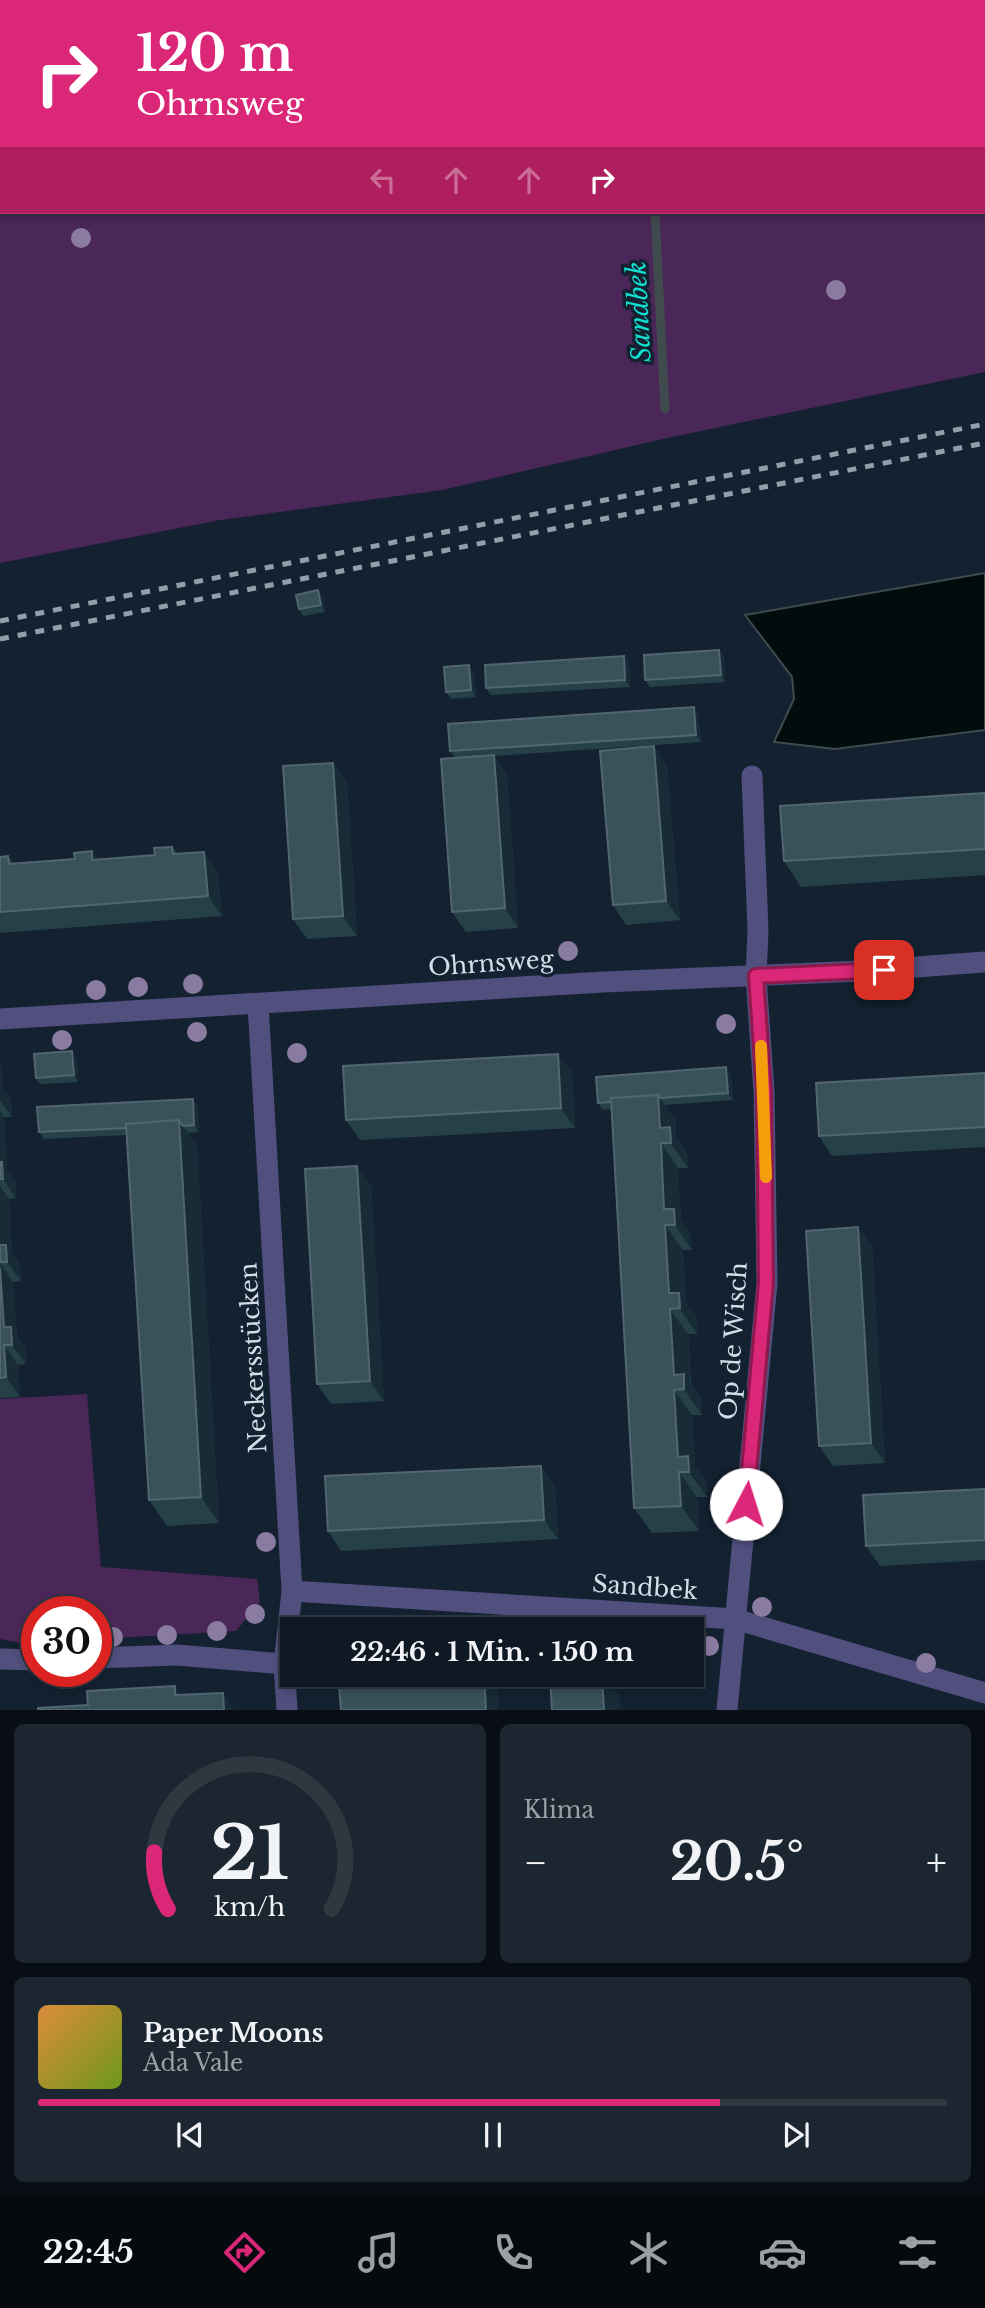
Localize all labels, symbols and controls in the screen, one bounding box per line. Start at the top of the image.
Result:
text: 120 m [136,23,294,84]
icon: right [21,28,112,119]
text: Ohrnsweg [136,84,304,124]
icon: left [364,161,402,199]
icon: ahead [437,161,475,199]
icon: ahead [510,161,548,199]
icon: right [583,161,621,199]
water label: Sandbek [620,261,658,363]
pin [854,940,914,1000]
street label: Ohrnsweg [427,944,555,982]
icon: arrive [865,951,903,989]
street label: Op de Wisch [713,1261,753,1421]
street label: Neckersstücken [234,1262,272,1454]
position arrow [709,1467,783,1541]
street label: Sandbek [591,1569,699,1605]
speed limit sign: 30 [21,1596,112,1687]
text: 22:46 · 1 Min. · 150 m [350,1636,634,1668]
text: Klima [524,1796,594,1824]
text: 21 [210,1809,289,1900]
text: 20.5° [670,1830,804,1894]
text: − [524,1839,548,1886]
text: + [926,1839,947,1886]
text: km/h [214,1892,285,1923]
text: Paper Moons [143,2017,324,2049]
text: Ada Vale [143,2049,243,2077]
icon: previous [171,2116,209,2154]
icon: pause [474,2116,512,2154]
icon: next [777,2116,815,2154]
icon: directions [220,2228,269,2277]
icon: music [354,2228,403,2277]
icon: phone [489,2228,538,2277]
icon: climate [624,2228,673,2277]
icon: car [758,2228,807,2277]
icon: filters [893,2228,942,2277]
text: 22:45 [43,2232,134,2272]

